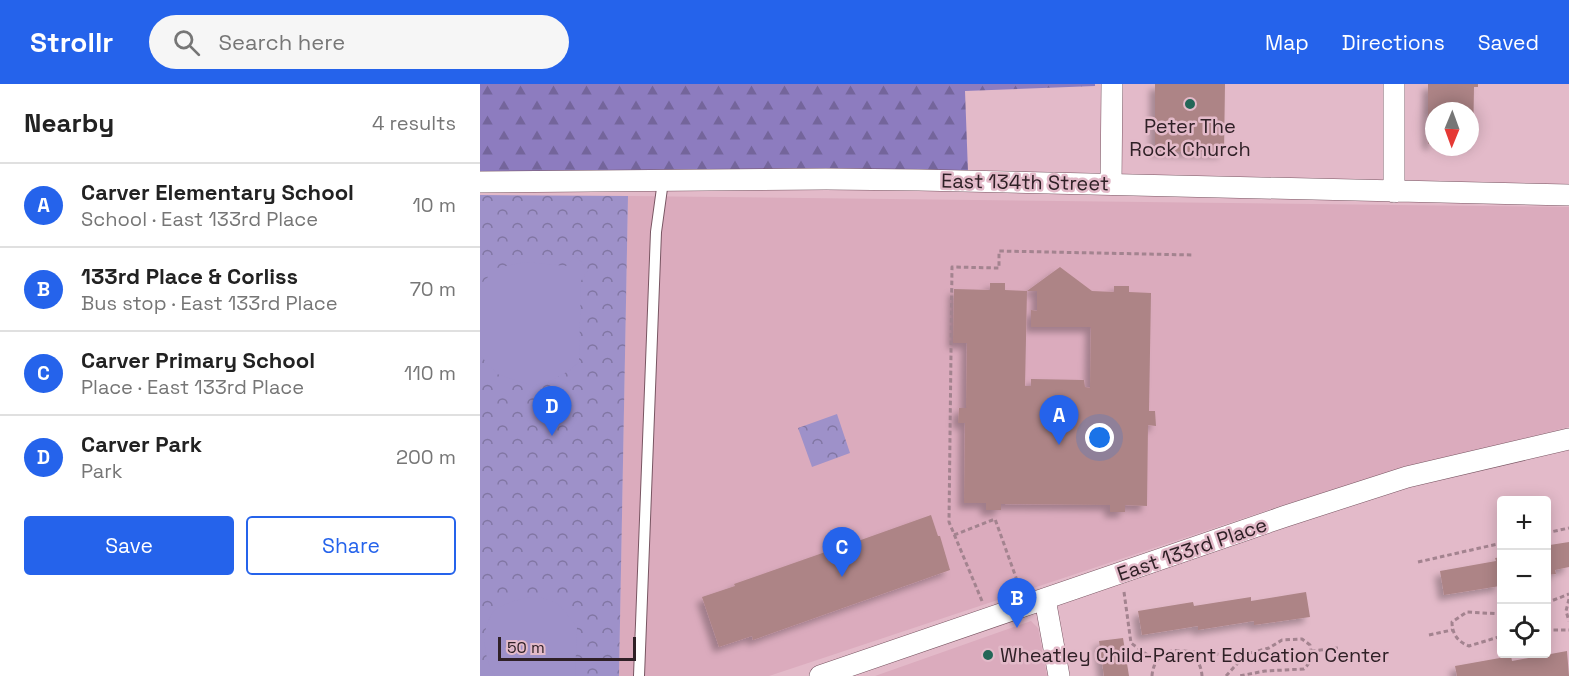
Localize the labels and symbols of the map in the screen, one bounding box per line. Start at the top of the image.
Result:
marker: Peter The Rock Church [1183,97,1197,111]
north arrow [1425,102,1479,156]
place label: Peter The Rock Church [1129,113,1251,162]
street label: East 134th Street [941,168,1109,196]
pin: D [532,386,572,436]
pin: A [1040,396,1078,445]
your location [1085,423,1114,452]
street label: East 133rd Place [1114,511,1270,587]
pin: C [822,528,862,577]
pin: B [998,578,1036,628]
scale bar [498,634,636,662]
place label: Wheatley Child-Parent Education Center [1000,642,1389,668]
marker: Wheatley Child-Parent Education Center [981,648,995,662]

